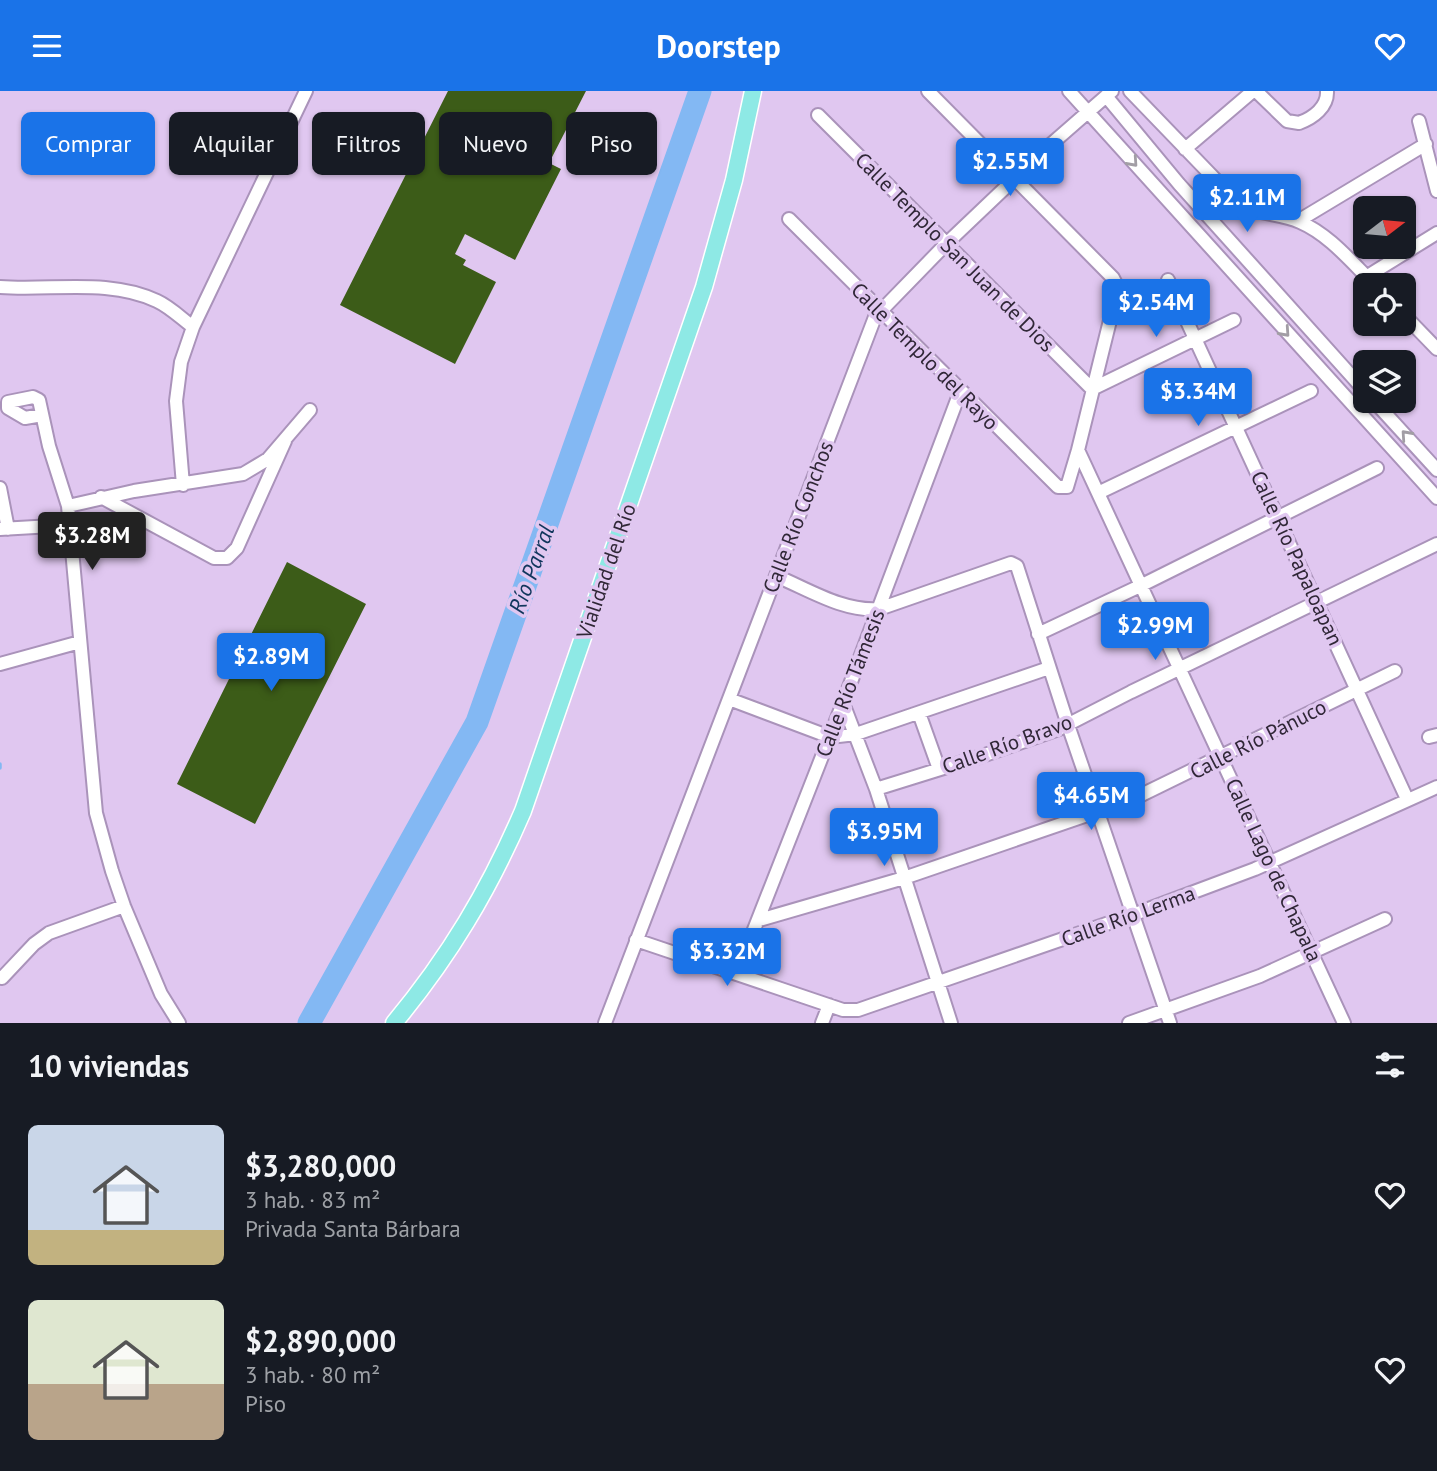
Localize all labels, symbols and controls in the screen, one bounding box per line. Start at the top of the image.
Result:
text: Doorstep [656,25,781,67]
icon: menu [28,27,66,65]
icon: heart [1371,27,1409,65]
chip: Comprar [21,112,155,175]
chip: Alquilar [169,112,298,175]
chip: Filtros [312,112,425,175]
chip: Nuevo [439,112,552,175]
chip: Piso [566,112,657,175]
pin: $2.55M [953,139,1067,198]
street label: Calle Templo San Juan de Dios [849,146,1061,358]
text: $2.55M [972,146,1048,175]
one-way arrow [1125,154,1138,167]
pin: $2.11M [1190,174,1304,234]
text: $2.11M [1209,182,1285,211]
north arrow [1353,196,1416,259]
map controls [1353,196,1416,413]
button: locate [1353,273,1416,336]
street label: Calle Templo del Rayo [845,276,1005,436]
pin: $2.54M [1099,279,1213,339]
text: $2.54M [1118,287,1194,316]
one-way arrow [1277,323,1289,336]
button: layers [1353,350,1416,413]
pin: $3.34M [1141,369,1255,428]
text: $3.34M [1160,376,1236,405]
one-way arrow [1401,430,1414,443]
street label: Calle Río Conchos [757,437,839,597]
street label: Calle Río Papaloapan [1245,466,1349,650]
street label: Vialidad del Río [570,500,642,643]
pin: $3.28M [35,512,149,572]
text: $3.28M [54,520,130,549]
water label: Río Parral [502,521,560,617]
pin: $2.99M [1098,603,1212,662]
street label: Calle Río Támesis [809,605,891,761]
text: $2.99M [1117,610,1193,639]
pin: $2.89M [214,633,328,693]
text: $2.89M [233,641,309,670]
street label: Calle Río Pánuco [1185,693,1331,785]
street label: Calle Río Bravo [938,708,1076,780]
pin: $4.65M [1034,773,1148,832]
street label: Calle Lago de Chapala [1220,774,1328,966]
text: $4.65M [1053,780,1129,809]
pin: $3.95M [827,809,941,868]
text: $3.95M [846,816,922,845]
street label: Calle Río Lerma [1057,879,1199,953]
pin: $3.32M [670,929,784,988]
text: $3.32M [689,936,765,965]
text: 10 viviendas [28,1046,189,1085]
icon: filters [1371,1046,1409,1084]
text: $3,280,000 [245,1146,396,1185]
icon: home [84,1153,168,1237]
icon: heart [1371,1176,1409,1214]
text: 3 hab. · 83 m² [245,1185,380,1214]
text: Privada Santa Bárbara [245,1214,461,1243]
text: $2,890,000 [245,1321,396,1360]
icon: home [84,1328,168,1412]
icon: heart [1371,1351,1409,1389]
text: 3 hab. · 80 m² [245,1360,380,1389]
text: Piso [245,1389,286,1418]

